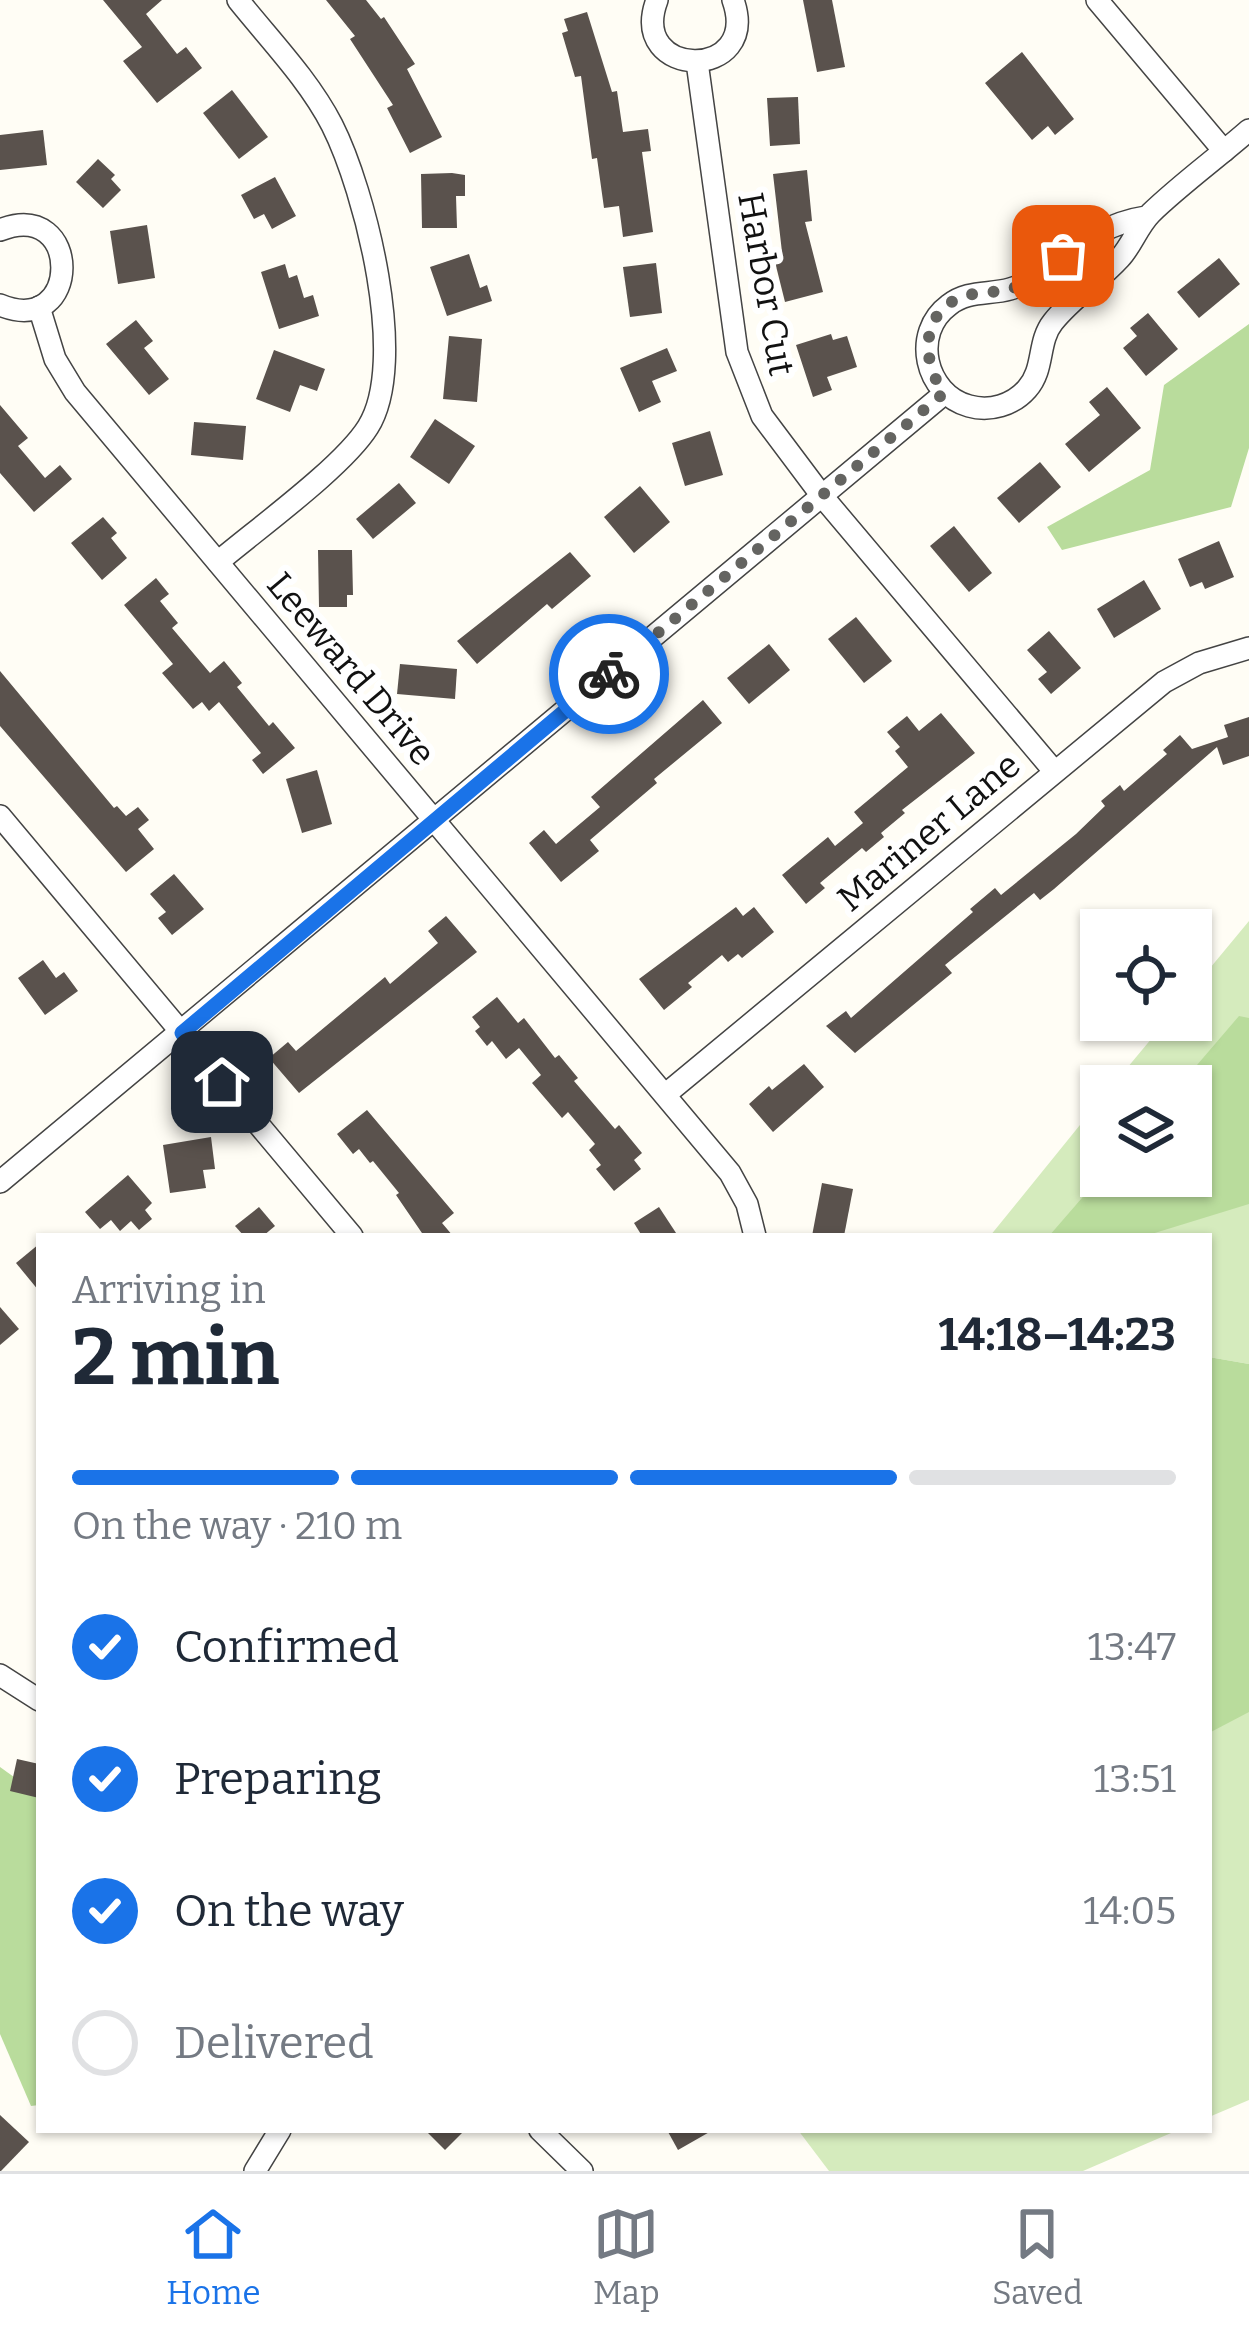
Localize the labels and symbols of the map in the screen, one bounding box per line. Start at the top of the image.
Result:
street label: Harbor Cut [728,189,804,379]
pin [1012,205,1114,307]
street label: Leeward Drive [258,564,444,774]
courier [549,614,669,734]
street label: Mariner Lane [829,743,1029,921]
pin [171,1031,273,1133]

